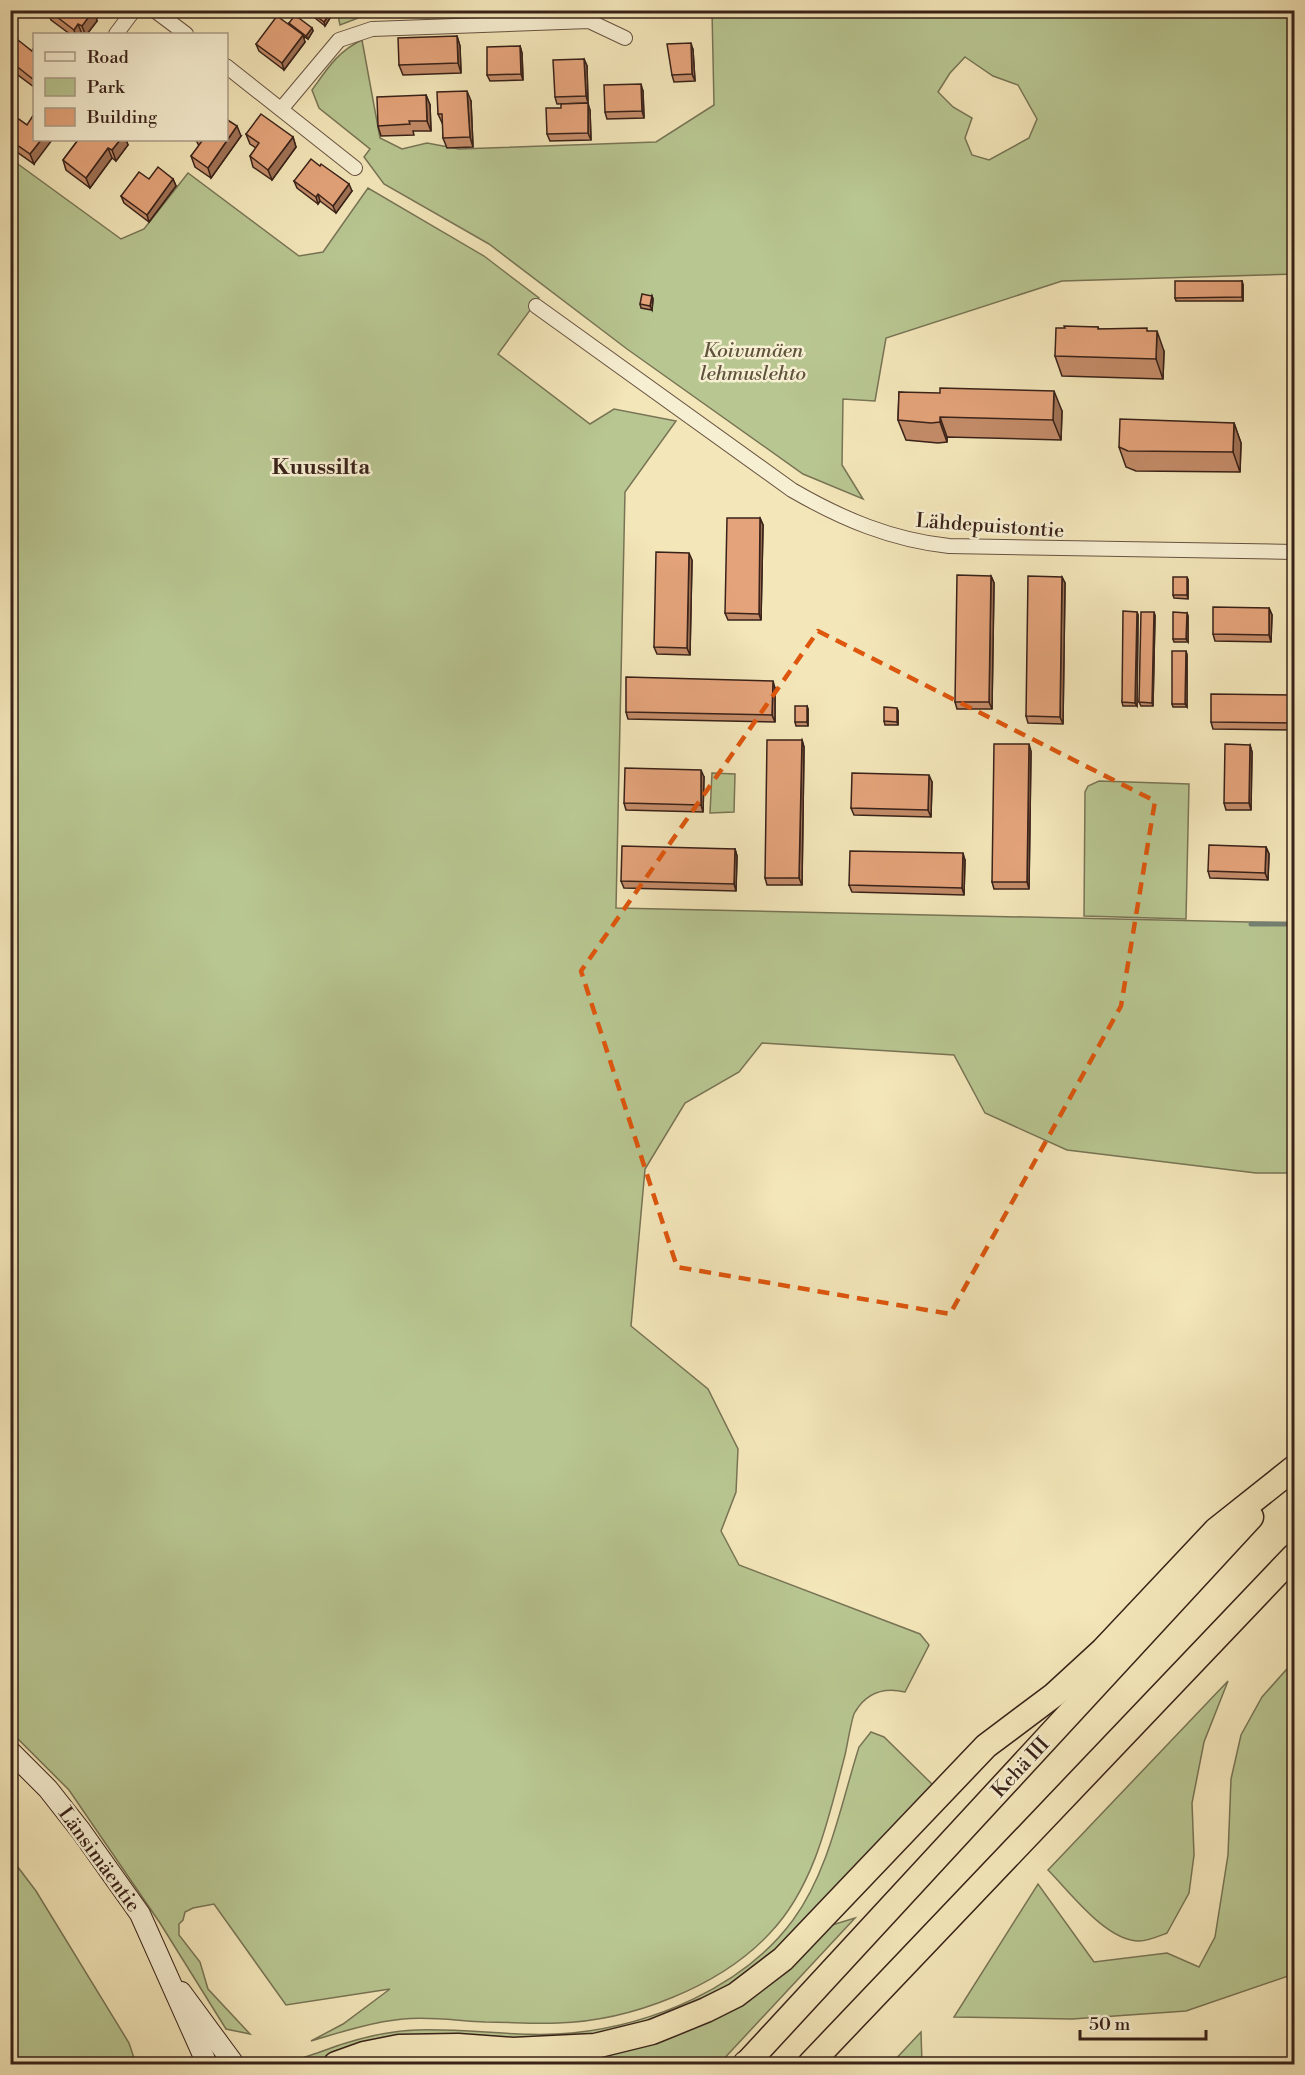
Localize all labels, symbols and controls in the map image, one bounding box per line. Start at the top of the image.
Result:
legend [33,33,228,141]
text: Road [87,46,130,69]
text: Park [87,76,126,99]
text: Building [86,106,158,129]
park label: Koivumäen lehmuslehto [700,339,806,387]
district label: Kuussilta [272,454,371,481]
street label: Lähdepuistontie [915,509,1065,544]
street label: Kehä III [987,1732,1056,1803]
street label: Länsimäentie [52,1802,145,1917]
scale bar [1080,2003,1206,2041]
text: 50 m [1089,2013,1131,2036]

